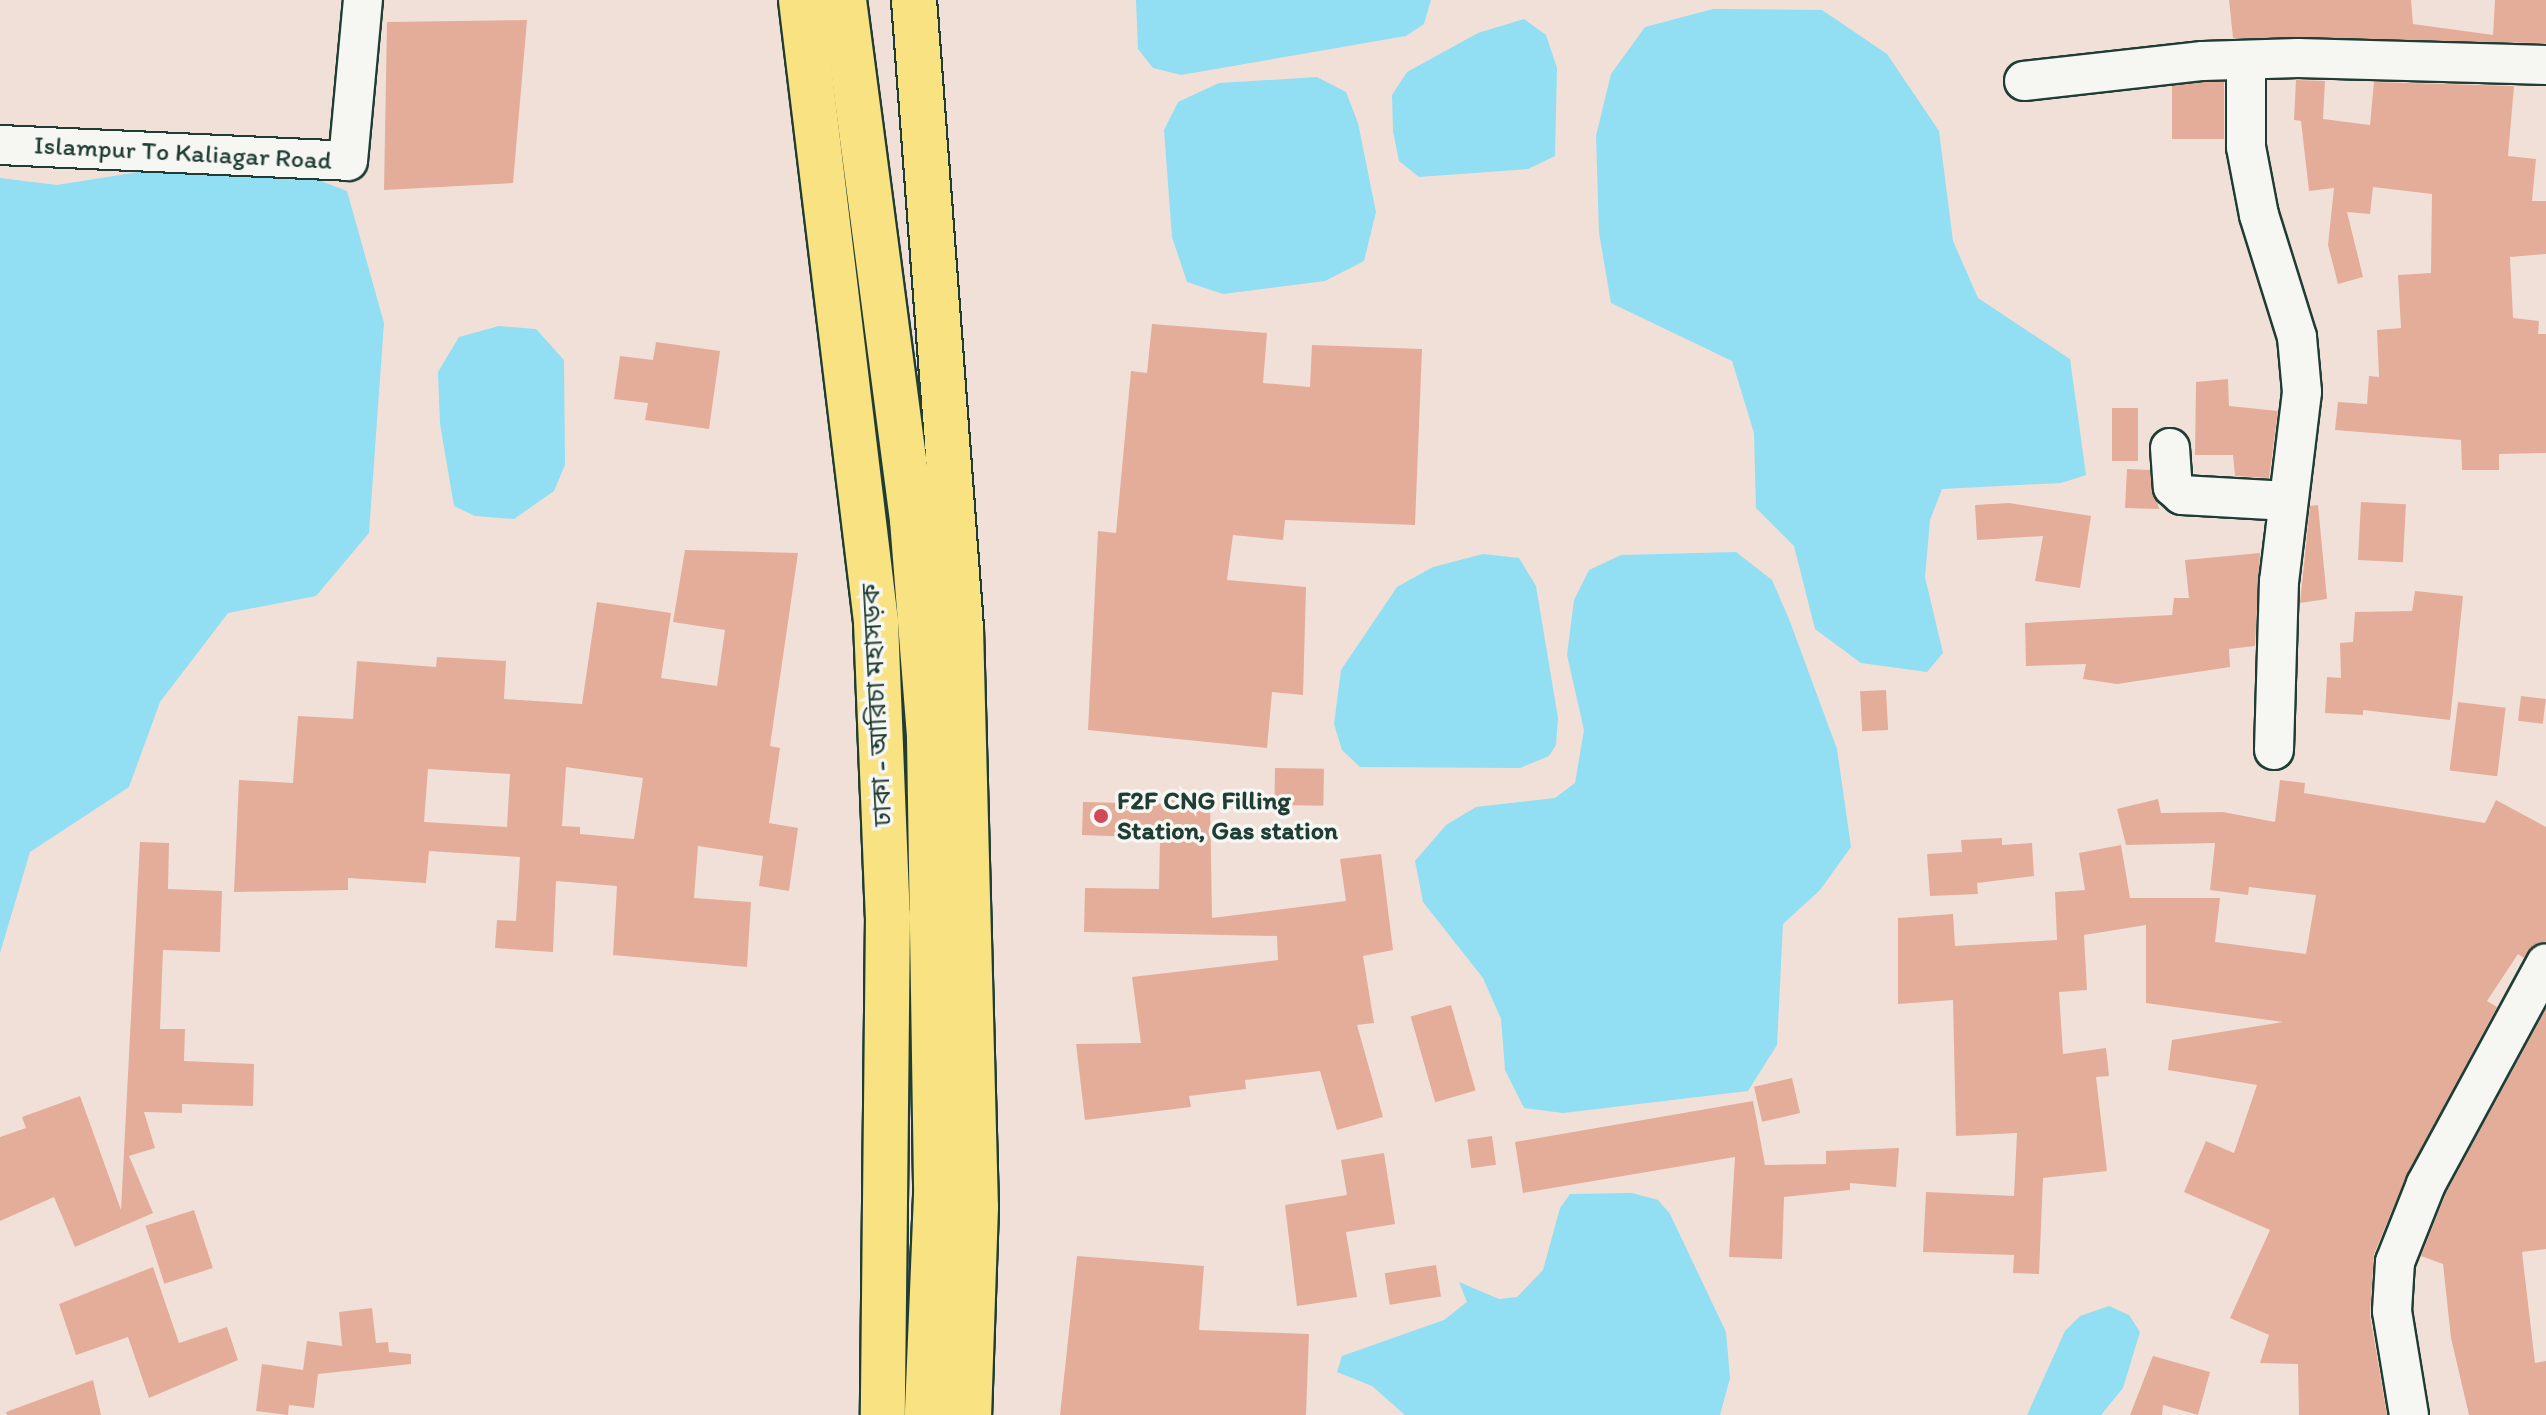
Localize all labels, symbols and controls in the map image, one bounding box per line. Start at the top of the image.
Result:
street label: Islampur To Kaliagar Road [35,130,331,176]
street label: ঢাকা - আরিচা মহাসড়ক [855,583,899,827]
place label: F2F CNG Filling Station, Gas station [1117,785,1339,846]
marker: F2F CNG Filling Station, Gas station [1092,807,1110,825]

